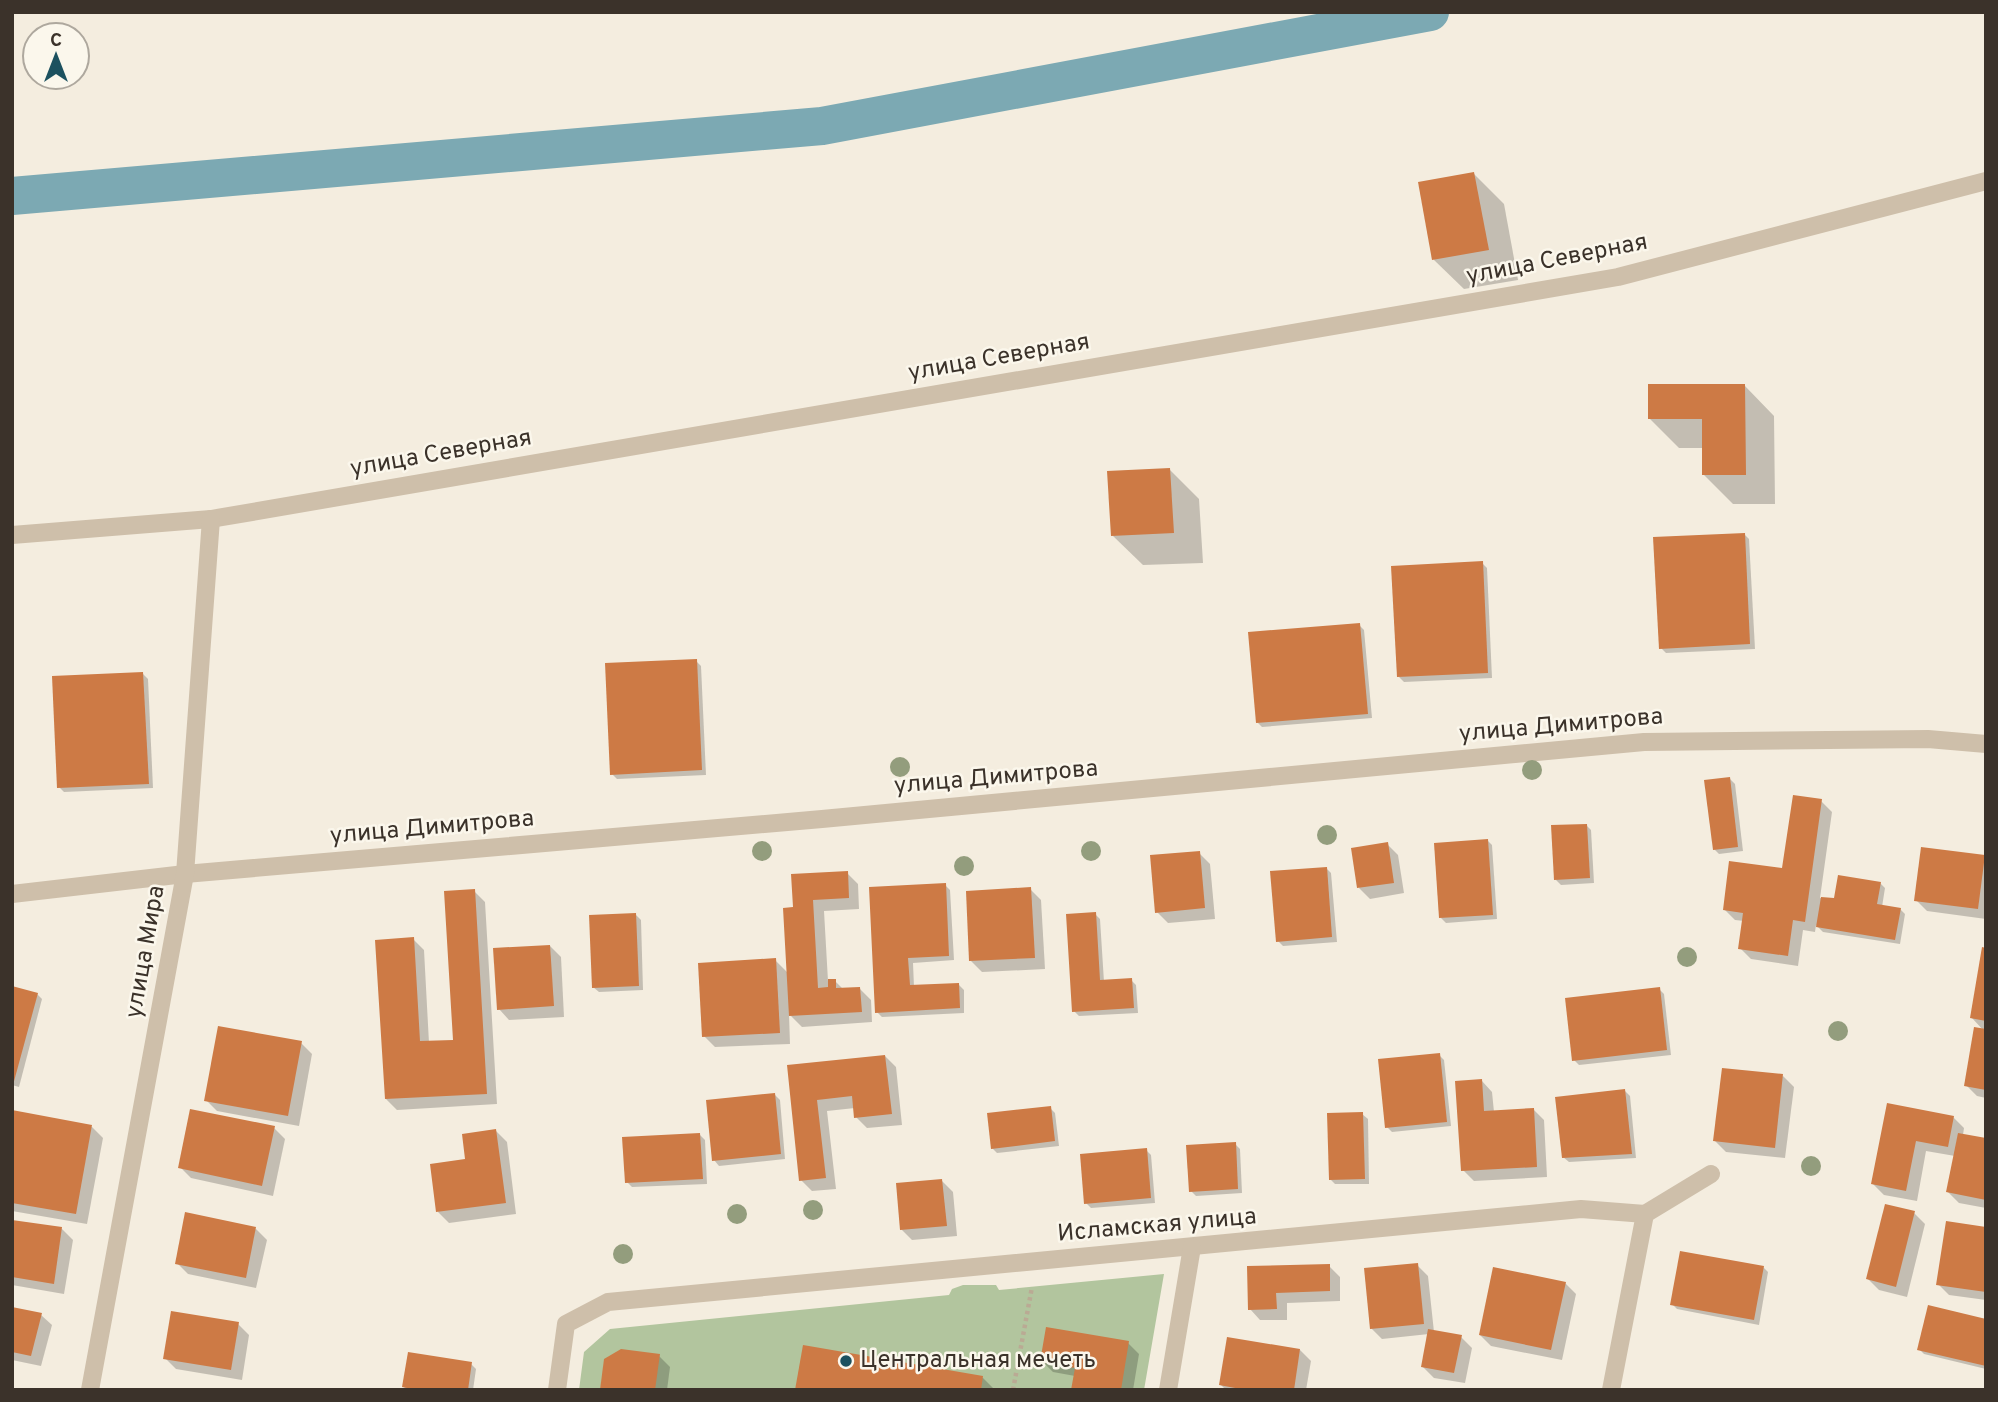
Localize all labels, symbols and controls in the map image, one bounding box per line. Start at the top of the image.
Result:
north arrow [21,21,91,91]
text: С [50,29,62,53]
street label: улица Северная [1464,228,1650,292]
street label: улица Северная [906,327,1092,389]
street label: улица Северная [348,423,534,485]
street label: улица Димитрова [1458,702,1664,750]
street label: улица Димитрова [893,754,1099,802]
street label: улица Димитрова [329,804,535,852]
street label: улица Мира [120,883,172,1021]
street label: Исламская улица [1056,1202,1258,1250]
place label: Центральная мечеть [860,1346,1096,1376]
marker: Центральная мечеть [838,1353,854,1369]

